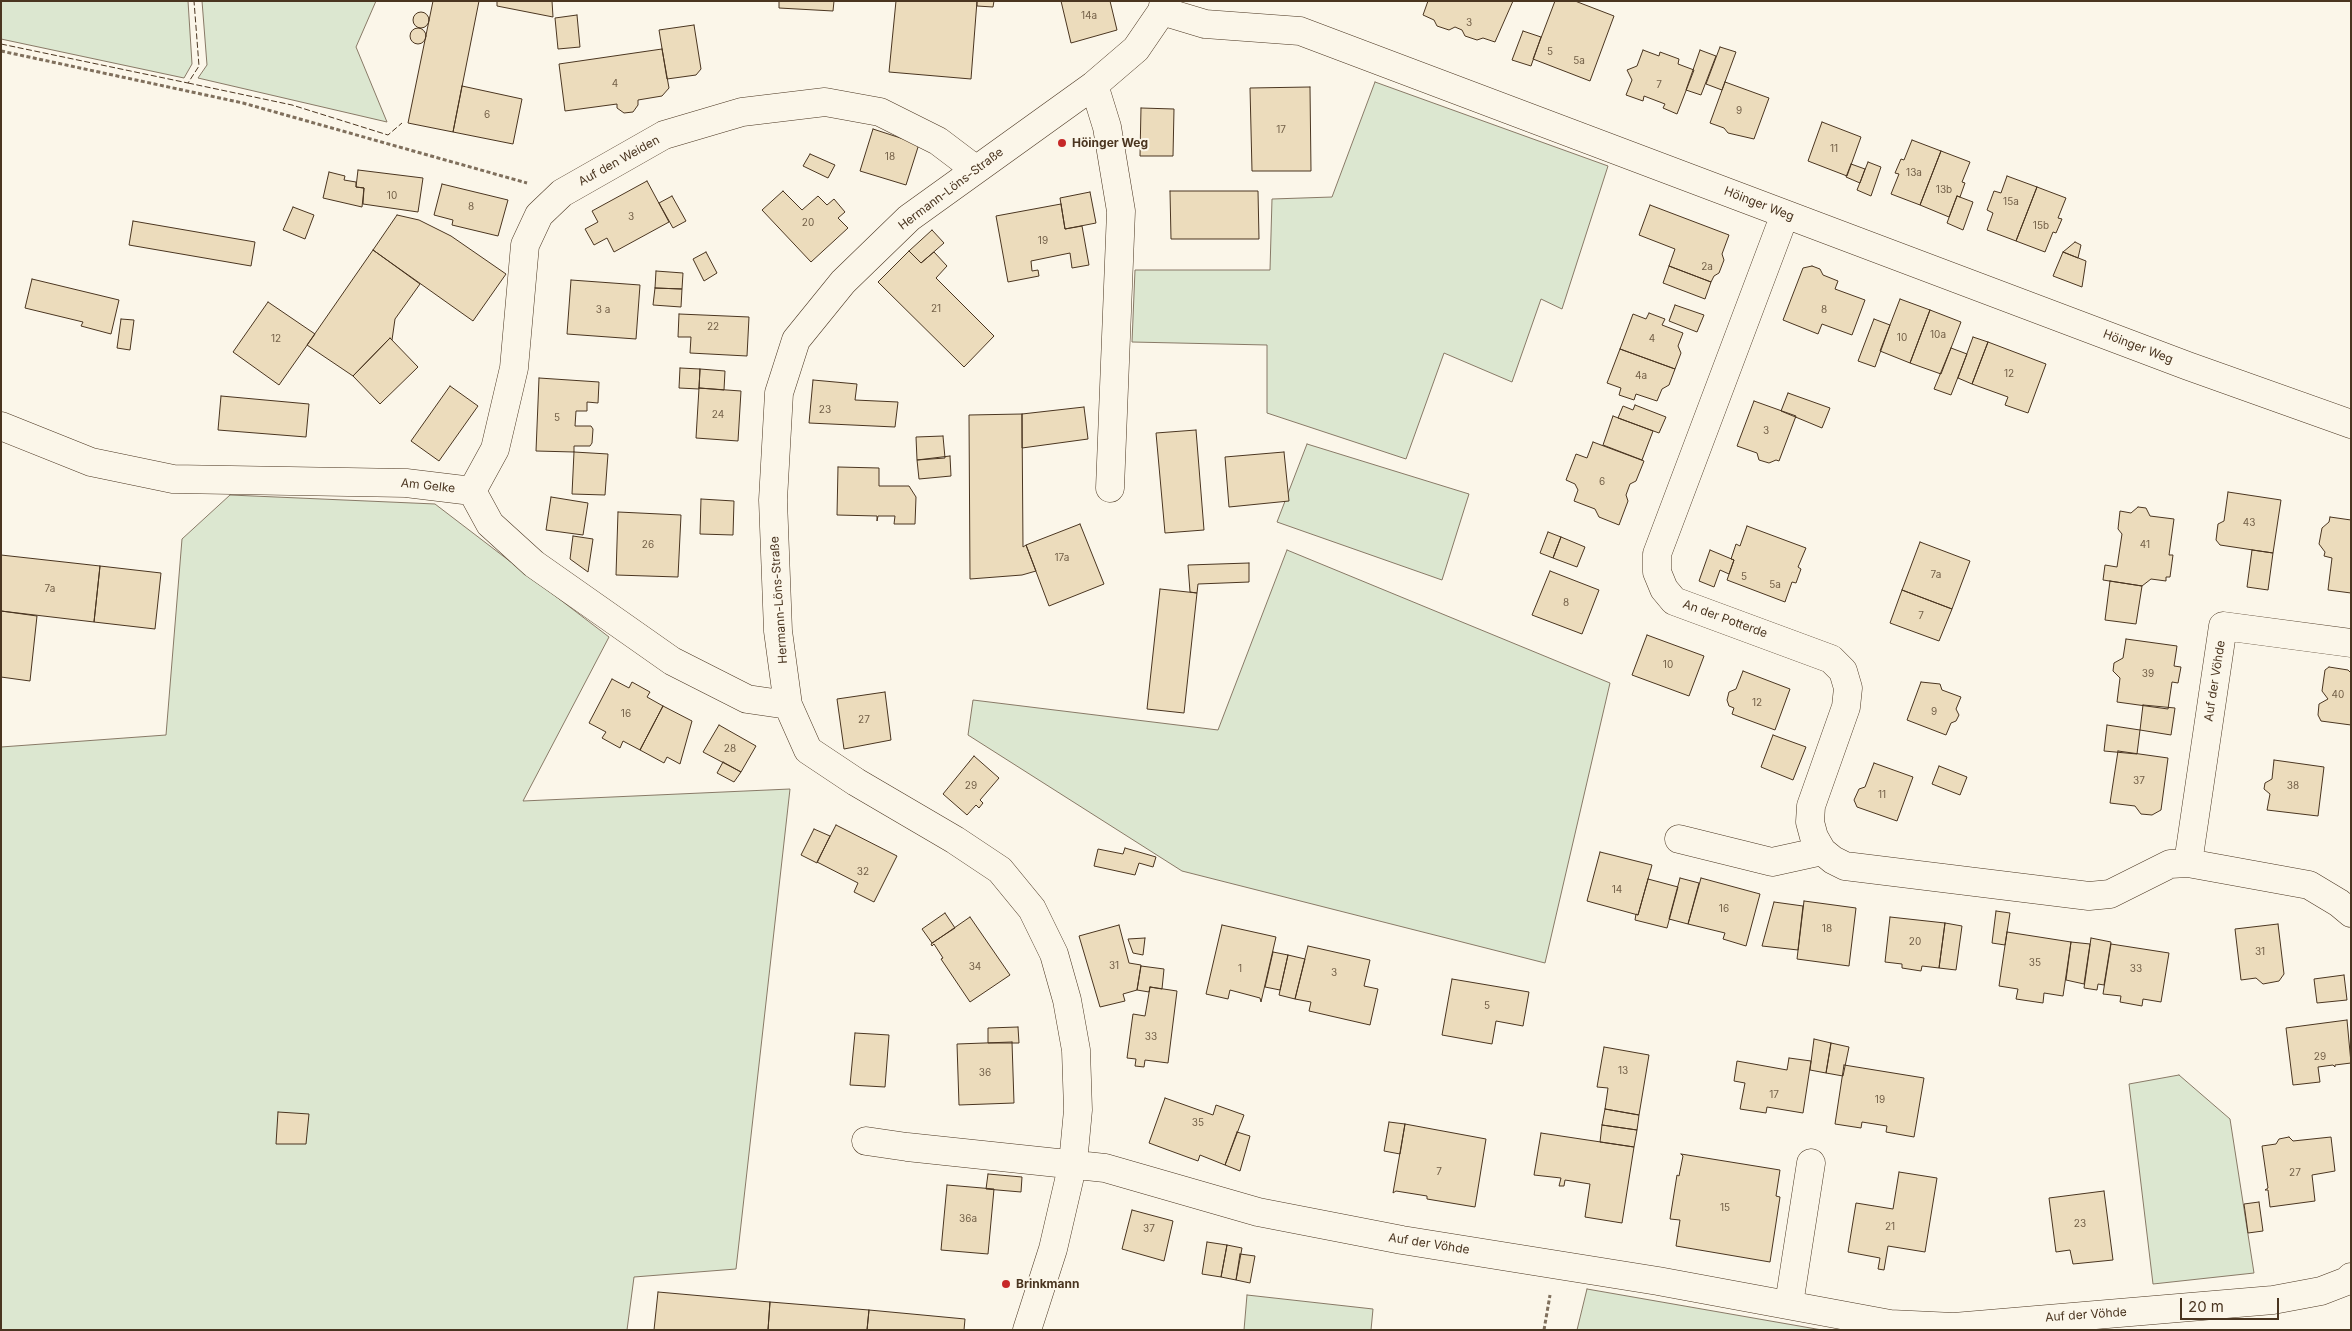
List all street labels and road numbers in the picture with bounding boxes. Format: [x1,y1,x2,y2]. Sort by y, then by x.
street label: Auf den Weiden [576,133,662,189]
street label: Hermann-Löns-Straße [896,145,1006,233]
street label: Höinger Weg [1722,184,1796,224]
street label: Höinger Weg [2101,327,2175,367]
street label: Am Gelke [400,476,456,496]
street label: Hermann-Löns-Straße [767,536,791,664]
street label: An der Potterde [1681,597,1769,641]
street label: Auf der Vöhde [2201,640,2229,722]
street label: Auf der Vöhde [1388,1230,1470,1258]
street label: Auf der Vöhde [2045,1305,2127,1325]

